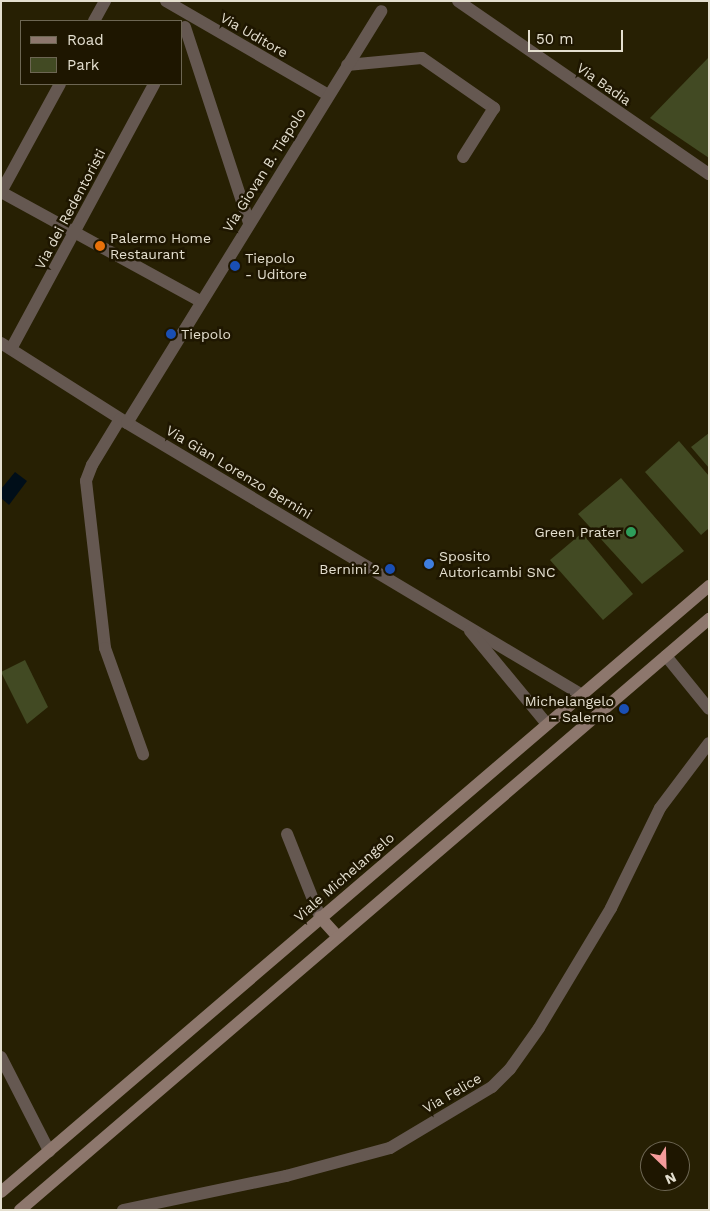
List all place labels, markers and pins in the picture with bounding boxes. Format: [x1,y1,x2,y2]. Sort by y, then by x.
place label: Palermo Home Restaurant [110,230,211,262]
marker: Palermo Home Restaurant [94,240,106,252]
place label: Tiepolo - Uditore [245,250,307,282]
marker: Tiepolo - Uditore [229,260,241,272]
place label: Tiepolo [181,326,231,342]
marker: Tiepolo [165,328,177,340]
place label: Green Prater [534,524,621,540]
marker: Green Prater [625,526,637,538]
place label: Sposito Autoricambi SNC [439,548,556,580]
marker: Sposito Autoricambi SNC [423,558,435,570]
place label: Bernini 2 [319,561,380,577]
marker: Bernini 2 [384,563,396,575]
place label: Michelangelo - Salerno [525,693,614,726]
marker: Michelangelo - Salerno [618,703,630,715]

